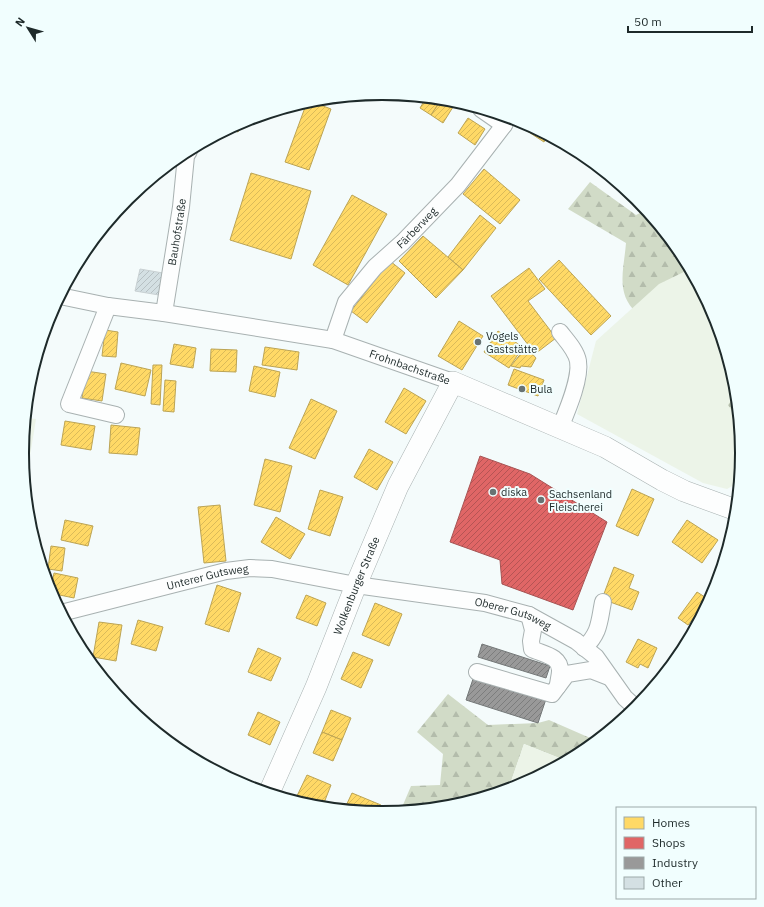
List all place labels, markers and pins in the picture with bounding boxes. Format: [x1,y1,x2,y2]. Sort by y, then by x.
place label: Vogels Gaststätte [486,329,537,356]
marker: Vogels Gaststätte [473,337,483,347]
place label: Bula [530,382,552,396]
marker: Bula [517,384,527,394]
place label: diska [501,485,527,499]
marker: diska [488,487,498,497]
place label: Sachsenland Fleischerei [549,487,612,514]
marker: Sachsenland Fleischerei [536,495,546,505]

